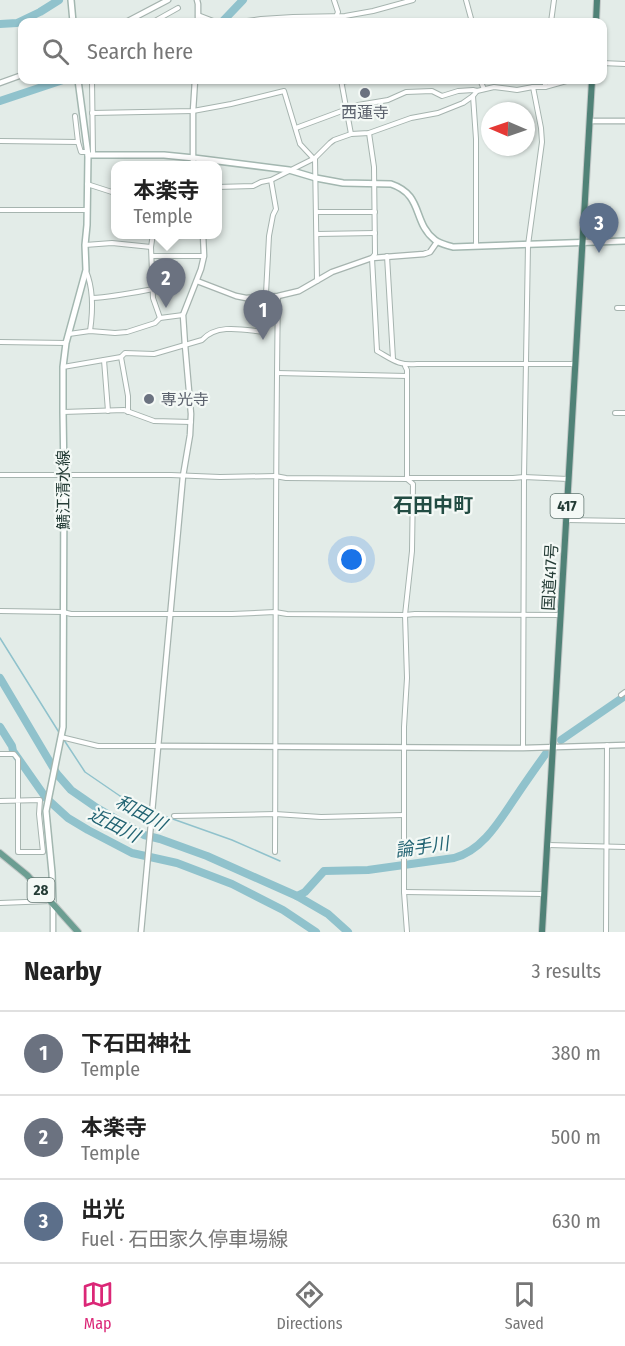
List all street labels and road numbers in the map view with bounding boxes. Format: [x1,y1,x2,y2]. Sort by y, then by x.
street label: 鯖江清水線 [54,450,73,530]
road number: 417 [550,494,584,518]
street label: 国道417号 [539,543,561,611]
road number: 28 [28,878,54,902]

